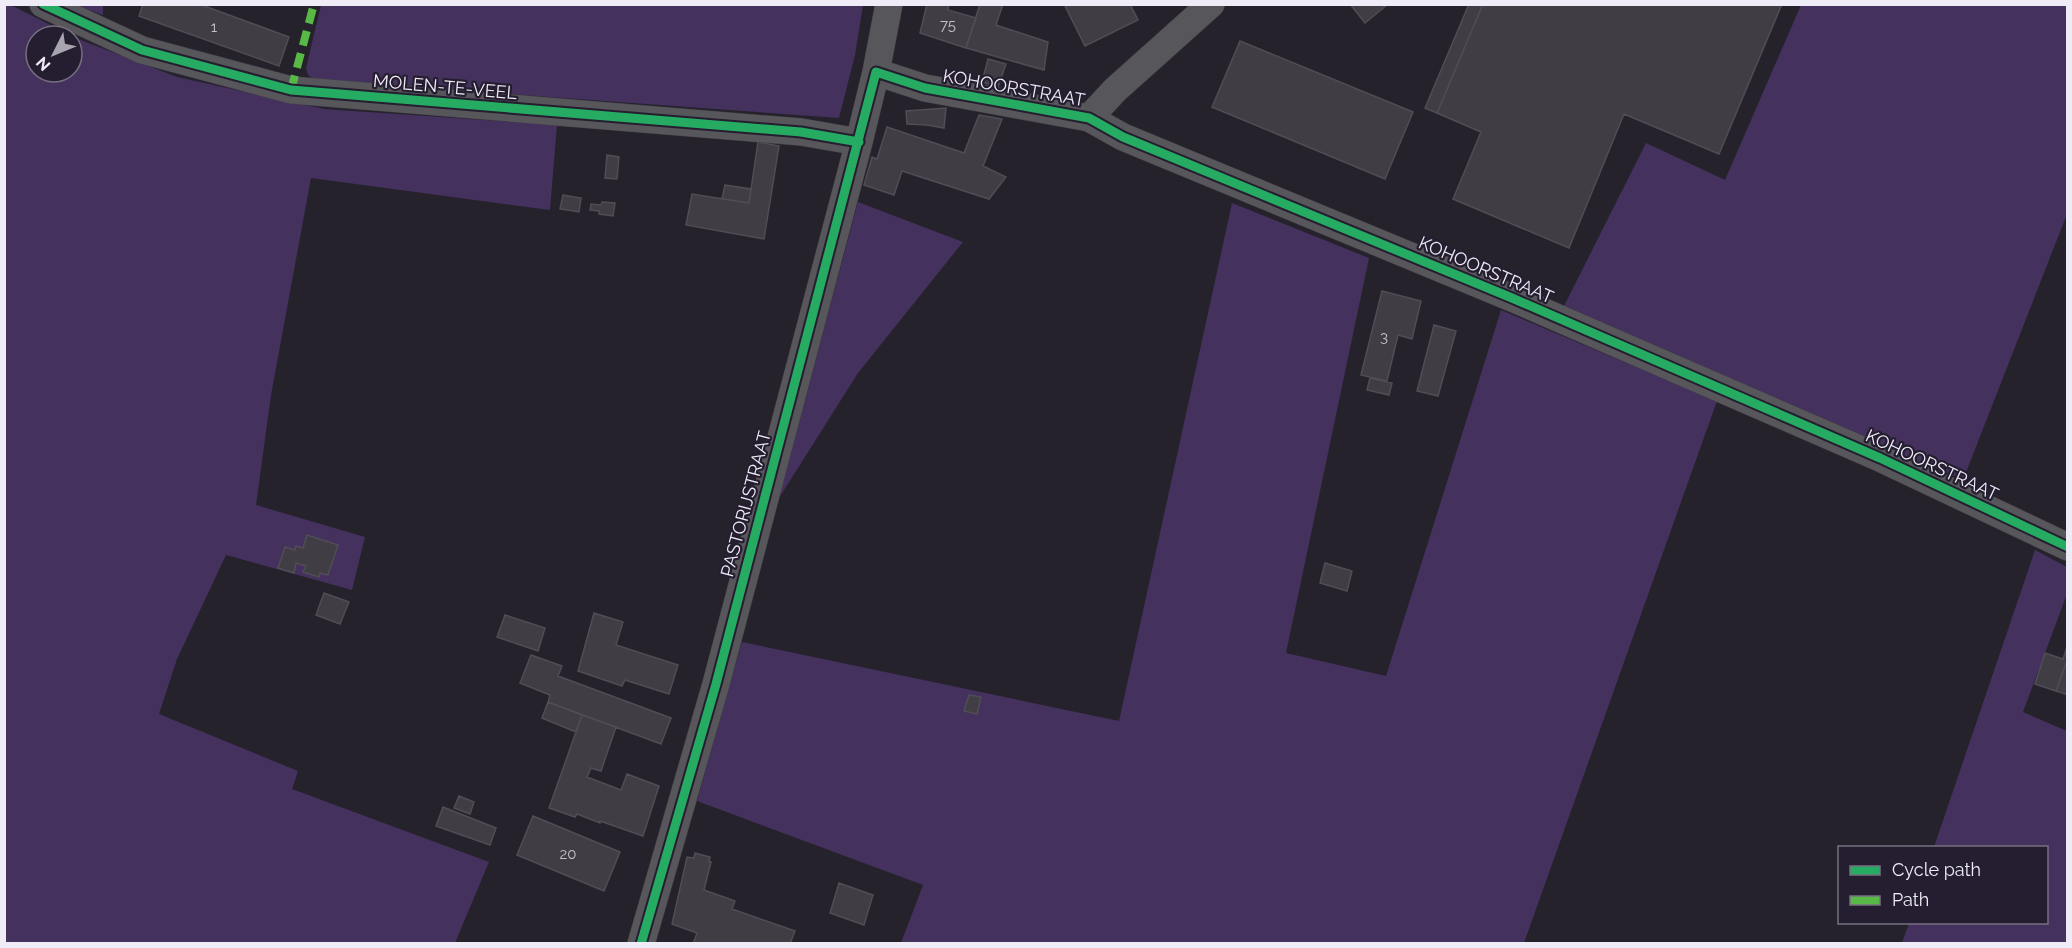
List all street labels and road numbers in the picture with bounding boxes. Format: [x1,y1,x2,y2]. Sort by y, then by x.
street label: KOHOORSTRAAT [941,65,1087,110]
street label: MOLEN-TE-VEEL [372,70,518,103]
street label: KOHOORSTRAAT [1416,232,1557,307]
street label: KOHOORSTRAAT [1862,425,2002,505]
street label: PASTORIJSTRAAT [716,429,775,579]

